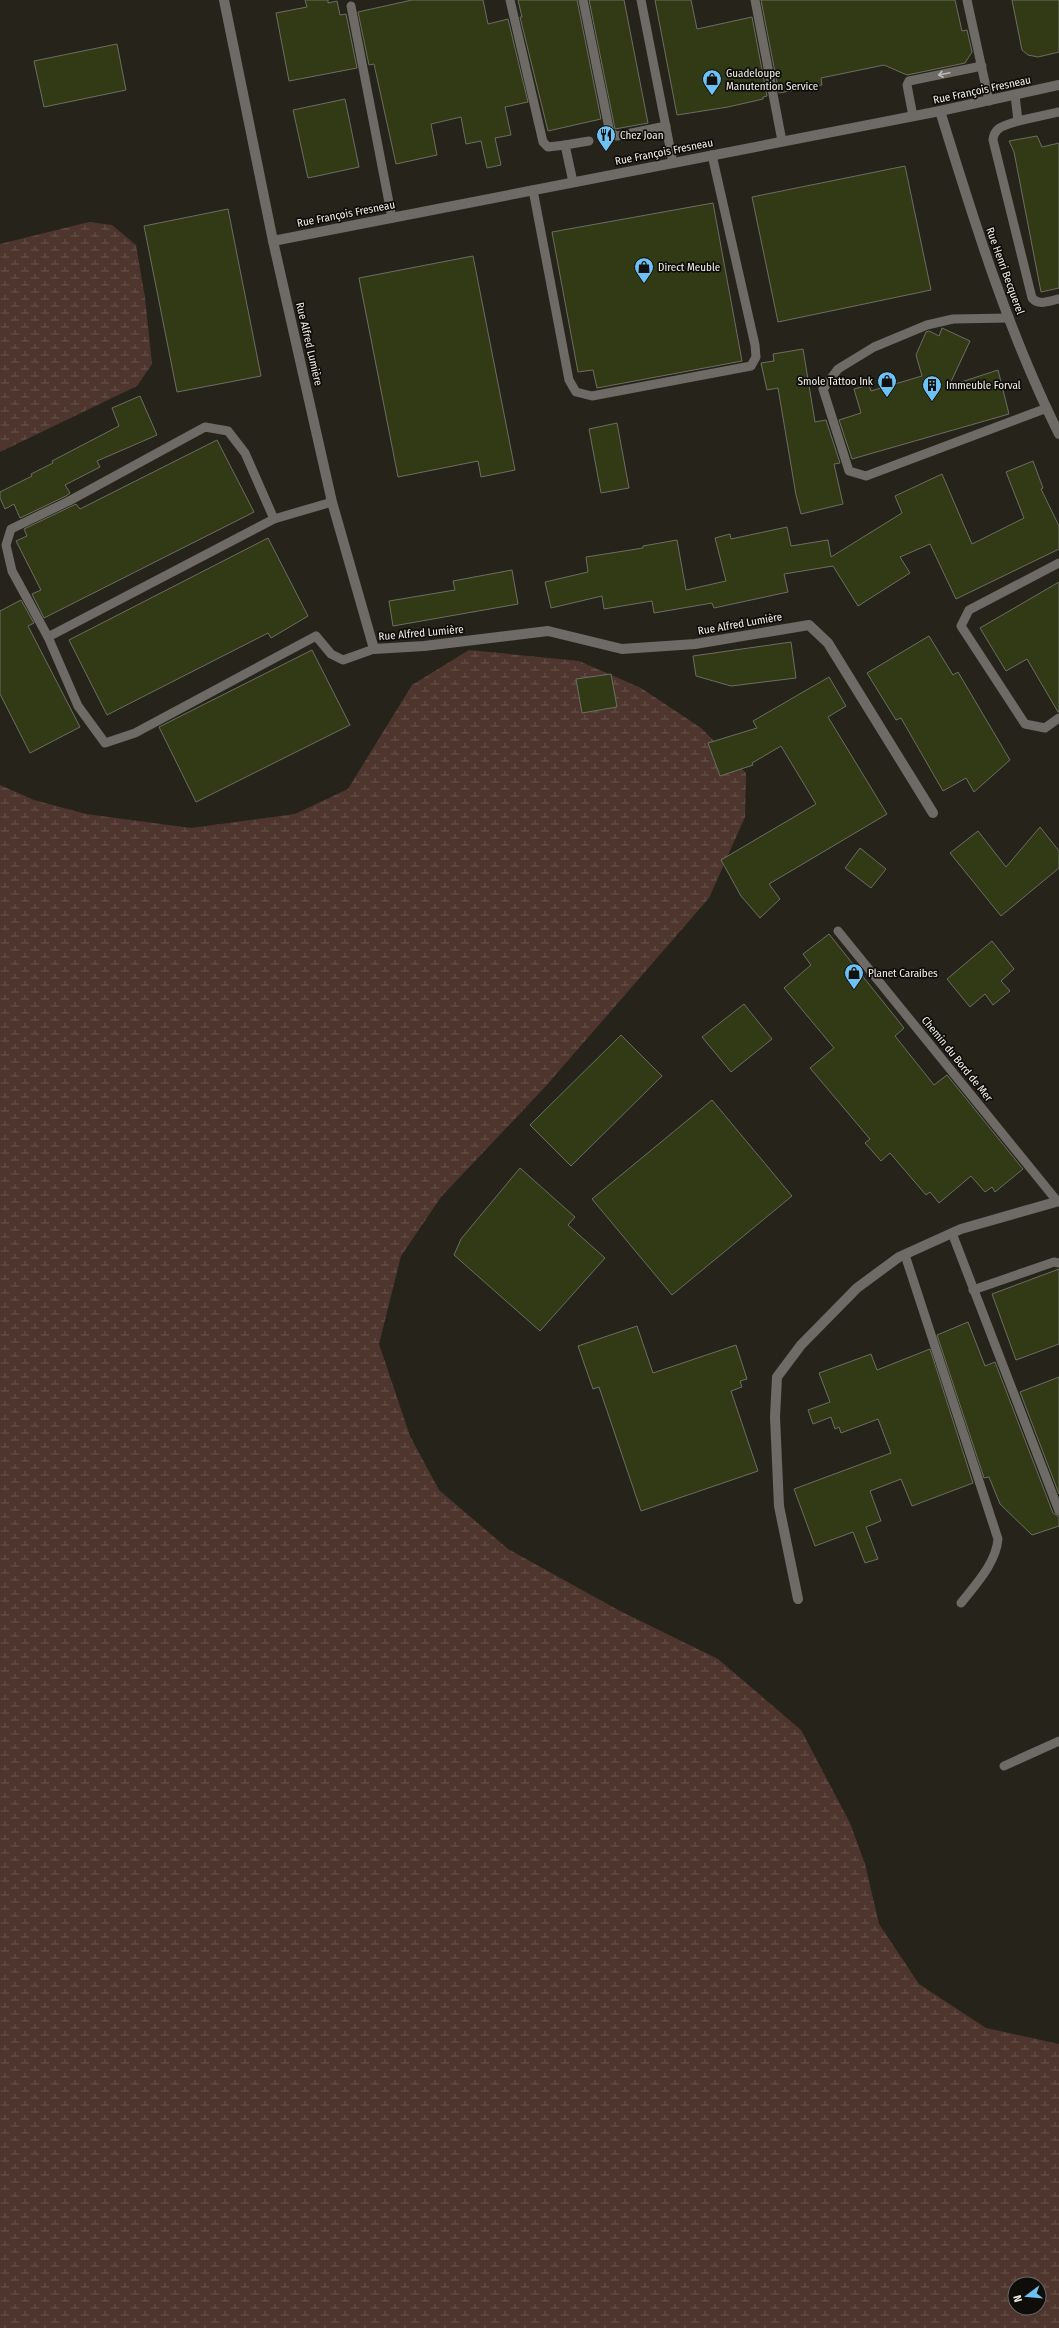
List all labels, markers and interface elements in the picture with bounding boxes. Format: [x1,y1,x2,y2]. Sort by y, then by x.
place label: Guadeloupe Manutention Service [726,67,818,93]
shop icon: Guadeloupe Manutention Service [701,68,723,96]
one-way arrow [937,70,950,78]
street label: Rue François Fresneau [932,73,1032,107]
restaurant icon: Chez Joan [595,124,617,152]
place label: Chez Joan [620,129,663,142]
street label: Rue François Fresneau [614,136,714,168]
street label: Rue François Fresneau [296,198,396,230]
street label: Rue Henri Becquerel [983,226,1027,316]
shop icon: Direct Meuble [633,256,655,284]
place label: Direct Meuble [658,261,720,274]
street label: Rue Alfred Lumière [293,301,325,387]
shop icon: Smole Tattoo Ink [876,370,898,398]
building icon: Immeuble Forval [921,374,943,402]
place label: Smole Tattoo Ink [798,375,874,388]
place label: Immeuble Forval [946,379,1021,392]
street label: Rue Alfred Lumière [697,610,783,638]
street label: Rue Alfred Lumière [378,623,464,643]
shop icon: Planet Caraibes [843,962,865,990]
place label: Planet Caraibes [868,967,938,980]
street label: Chemin du Bord de Mer [919,1014,995,1104]
north arrow [1007,2276,1047,2316]
text: N [1011,2294,1025,2304]

